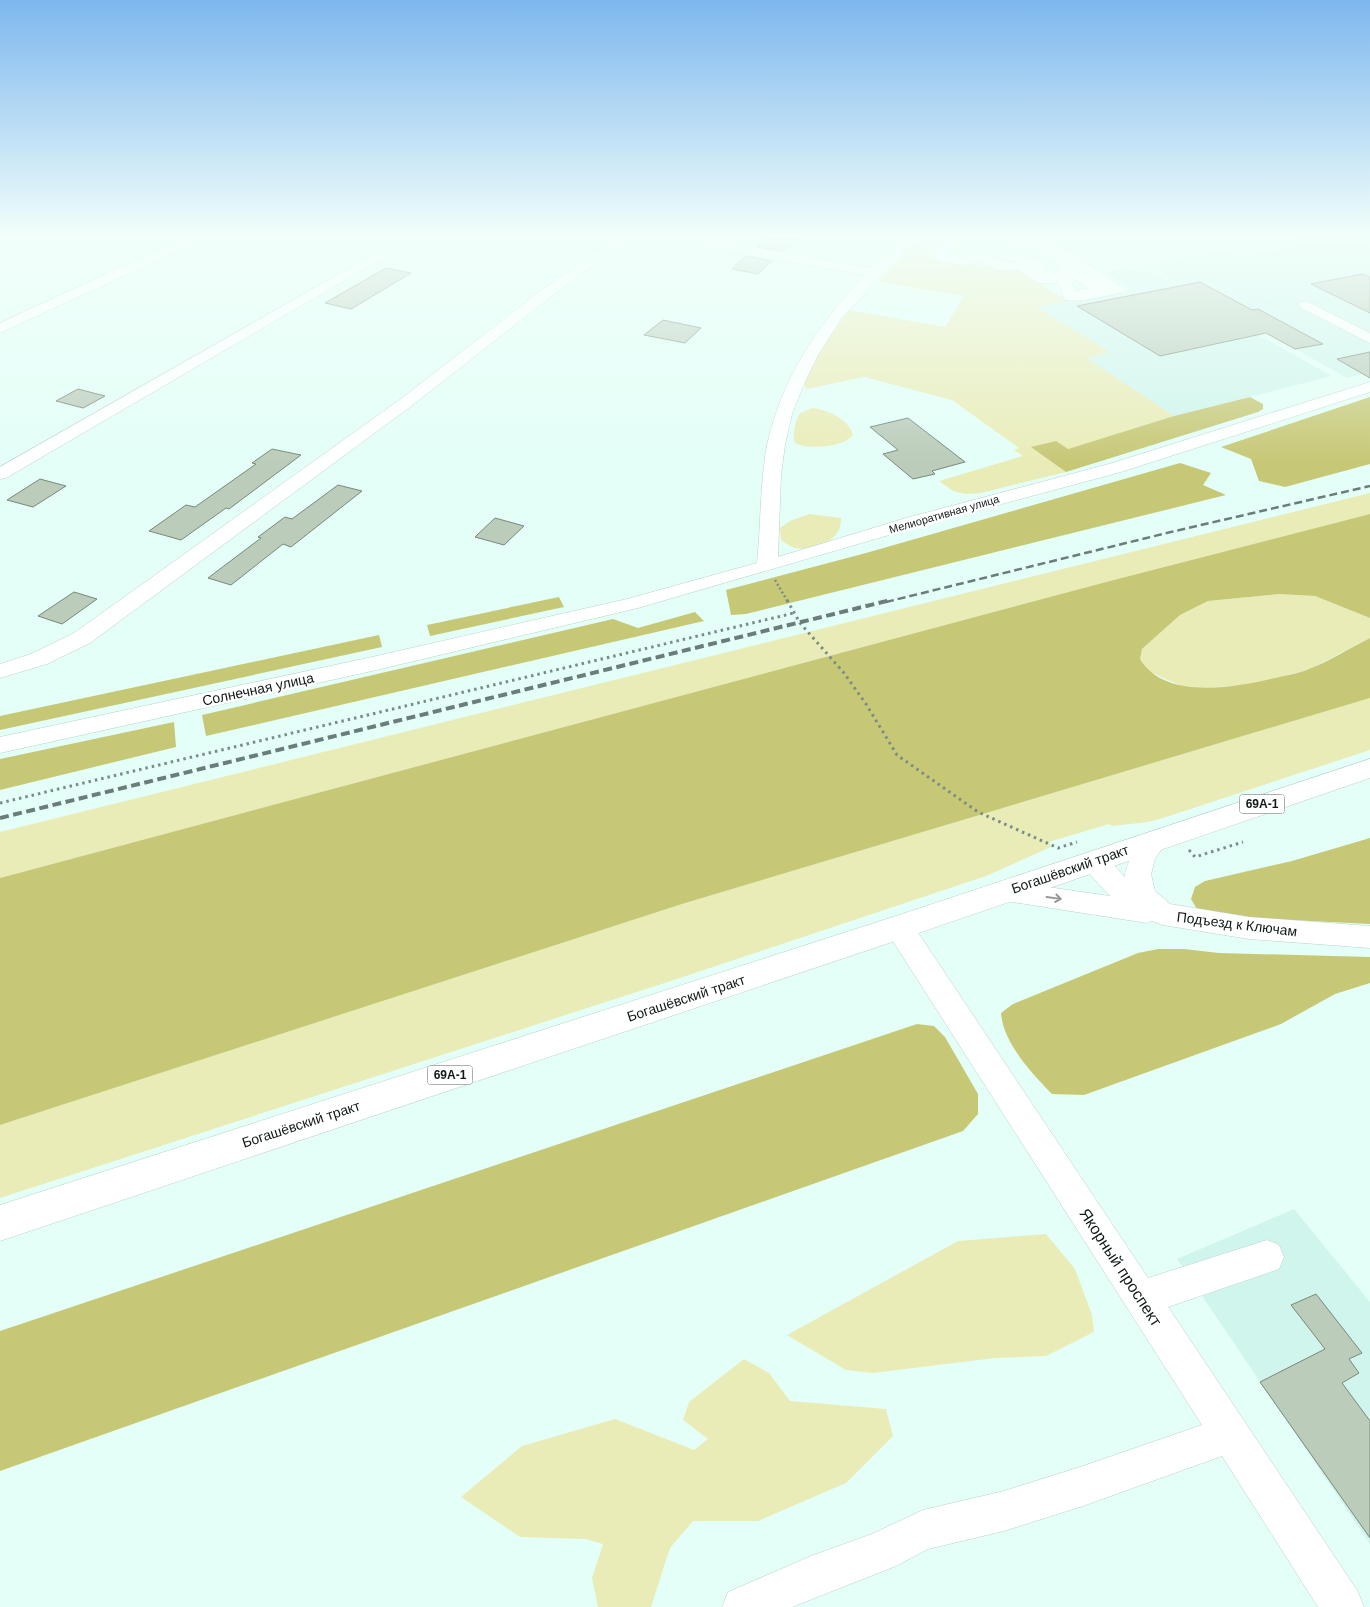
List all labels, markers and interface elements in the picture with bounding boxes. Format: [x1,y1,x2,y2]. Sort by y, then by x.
street label: Мелиоративная улица [887,492,1001,536]
street label: Солнечная улица [201,669,315,709]
road number: 69А-1 [1240,794,1284,814]
street label: Богашёвский тракт [1009,841,1131,897]
one-way arrow [1046,893,1062,903]
street label: Подъезд к Ключам [1176,909,1298,939]
street label: Богашёвский тракт [625,971,748,1025]
road number: 69А-1 [428,1066,472,1084]
street label: Богашёвский тракт [240,1097,363,1151]
street label: Якорный проспект [1076,1205,1165,1330]

